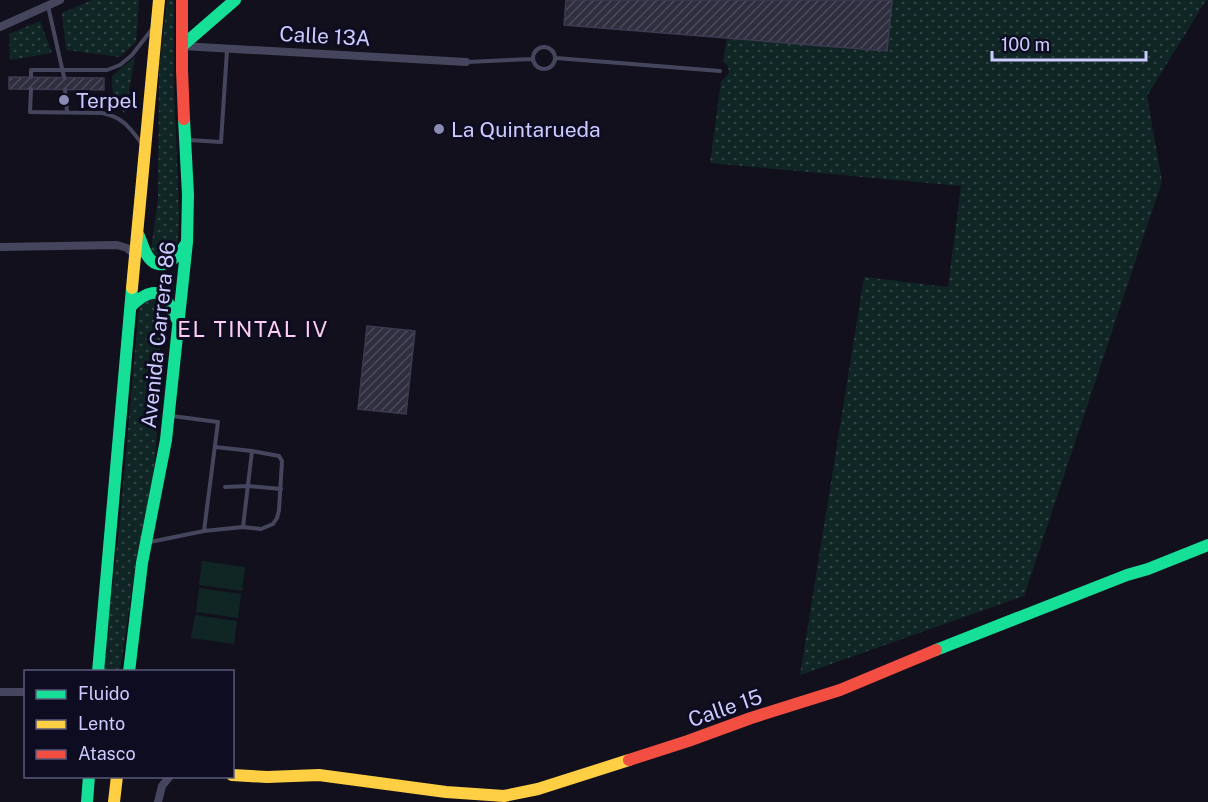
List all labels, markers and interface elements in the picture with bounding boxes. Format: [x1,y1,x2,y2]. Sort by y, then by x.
street label: Calle 13A [279,21,371,51]
scale bar [992,24,1146,62]
text: 100 m [1001,34,1050,55]
place label: Terpel [76,88,138,113]
marker: Terpel [57,93,71,107]
place label: La Quintarueda [451,117,601,142]
marker: La Quintarueda [432,122,446,136]
street label: Avenida Carrera 86 [136,240,180,430]
district label: EL TINTAL IV [177,316,329,342]
legend [24,670,234,778]
text: Fluido [78,683,130,704]
street label: Calle 15 [685,684,765,732]
text: Lento [78,713,125,734]
text: Atasco [78,743,136,764]

